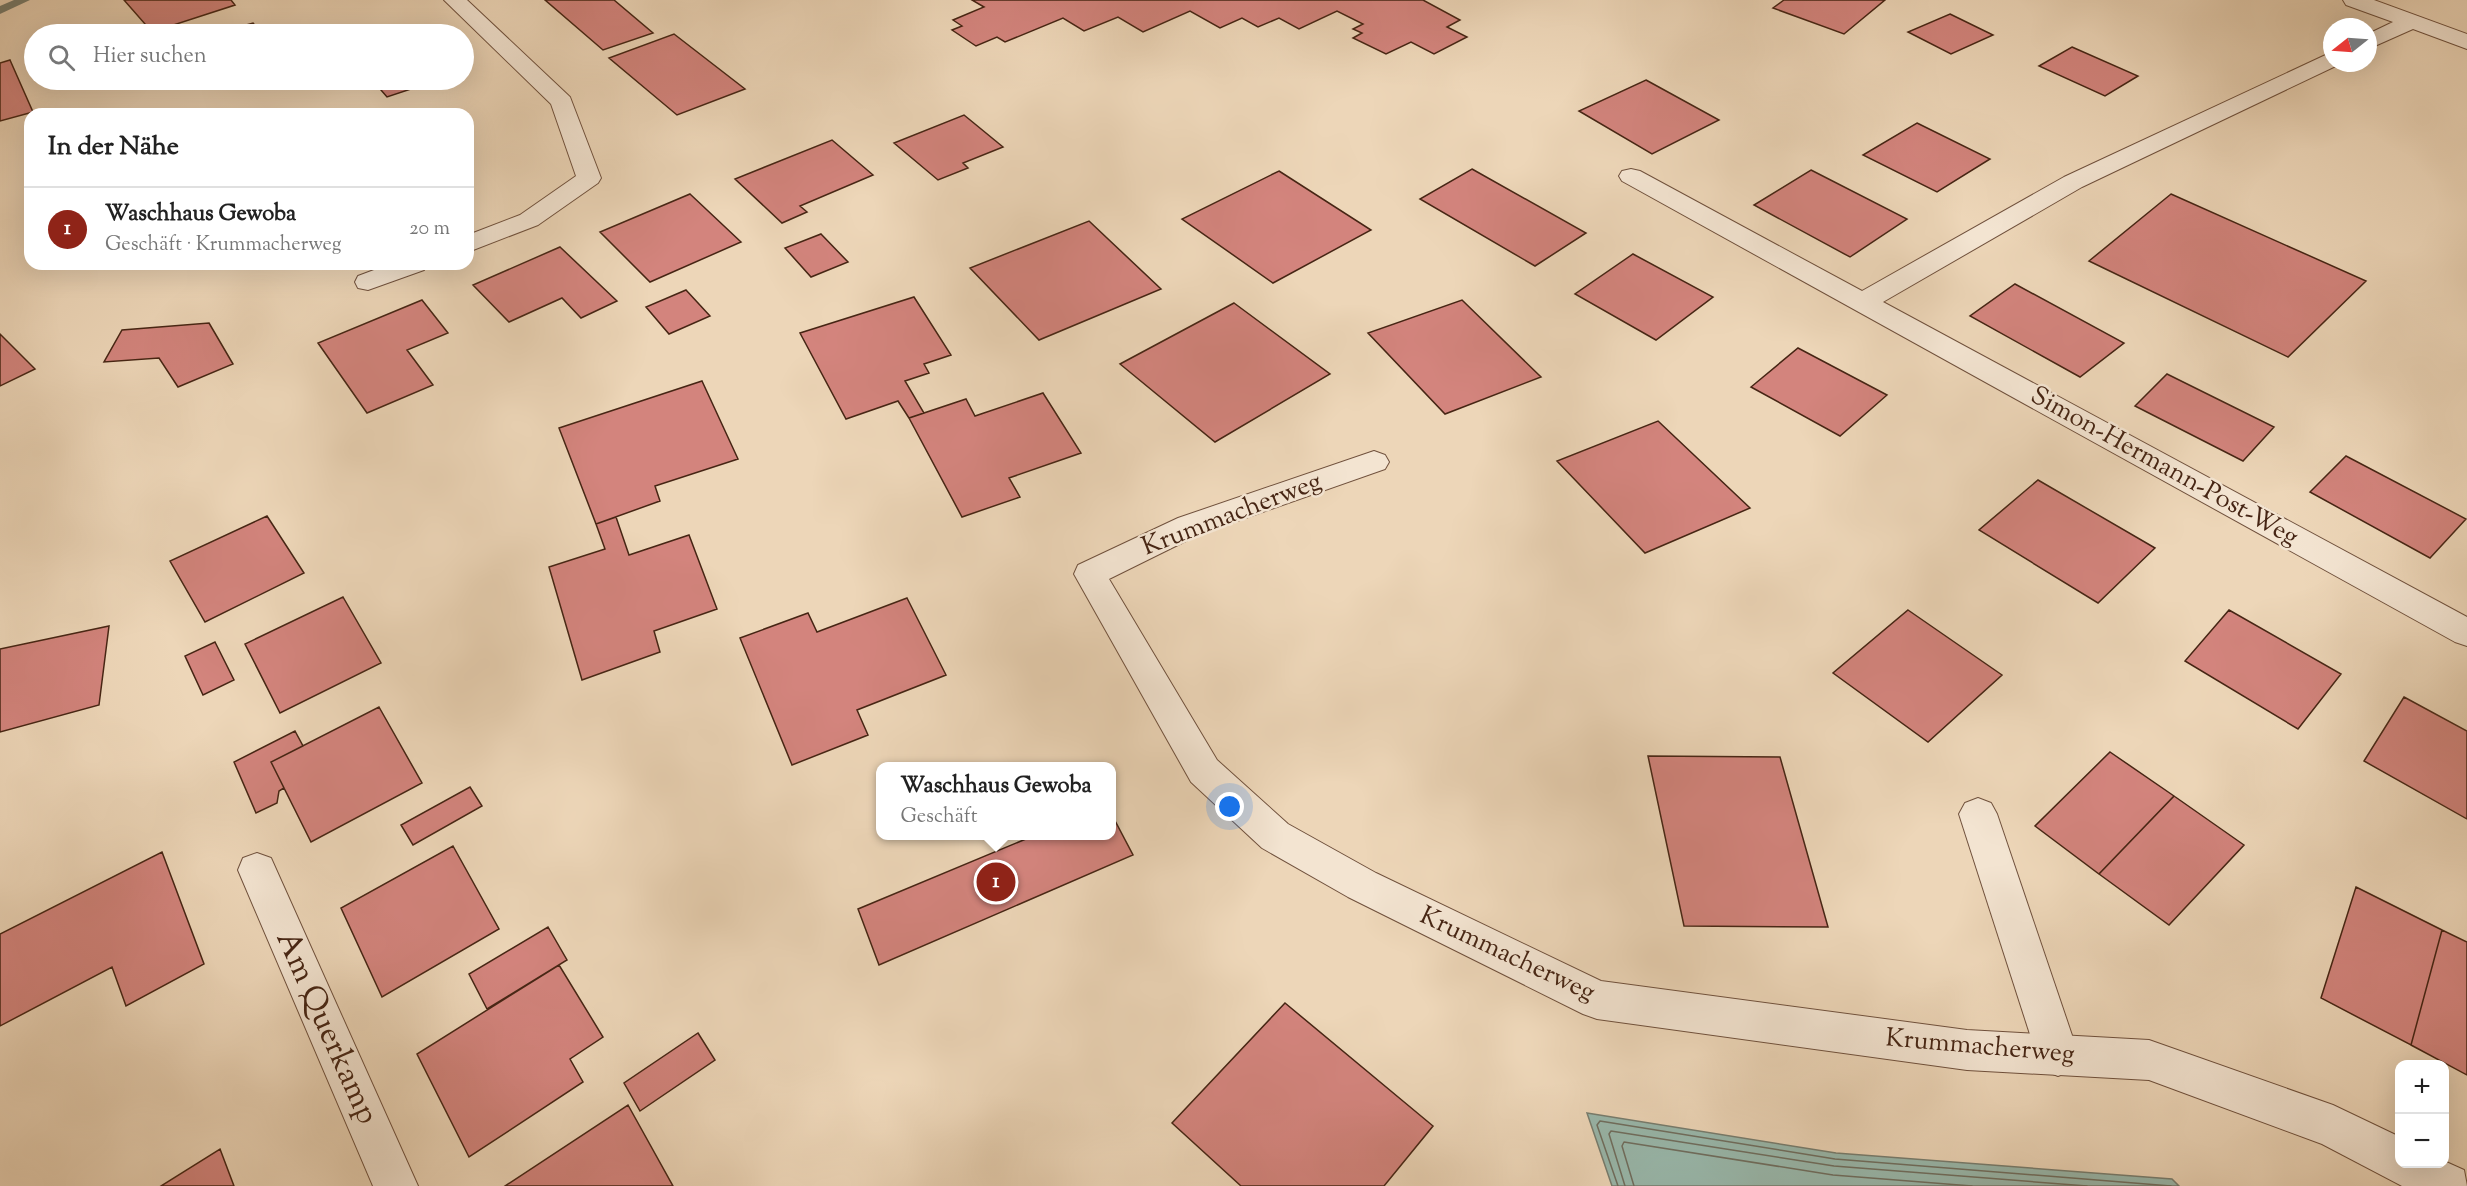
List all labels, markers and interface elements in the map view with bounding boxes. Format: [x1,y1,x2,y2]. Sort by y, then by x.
north arrow [2323,18,2377,72]
search box [24,24,474,90]
icon: search [45,41,78,74]
text: Hier suchen [93,41,207,73]
text: In der Nähe [48,129,179,166]
text: Waschhaus Gewoba [105,199,296,231]
text: 1 [64,215,71,244]
text: 20 m [409,215,450,244]
text: Geschäft · Krummacherweg [105,231,342,260]
street label: Simon-Hermann-Post-Weg [2023,378,2305,556]
street label: Krummacherweg [1137,464,1327,566]
popup [876,762,1116,840]
text: Waschhaus Gewoba [900,771,1092,803]
your location [1215,792,1244,821]
text: Geschäft [900,803,978,832]
pin: 1 [976,860,1016,904]
street label: Krummacherweg [1413,898,1601,1012]
street label: Am Querkamp [263,924,389,1132]
street label: Krummacherweg [1884,1020,2076,1074]
map controls [2395,1060,2449,1168]
button: + [2395,1060,2449,1114]
button: − [2395,1114,2449,1168]

